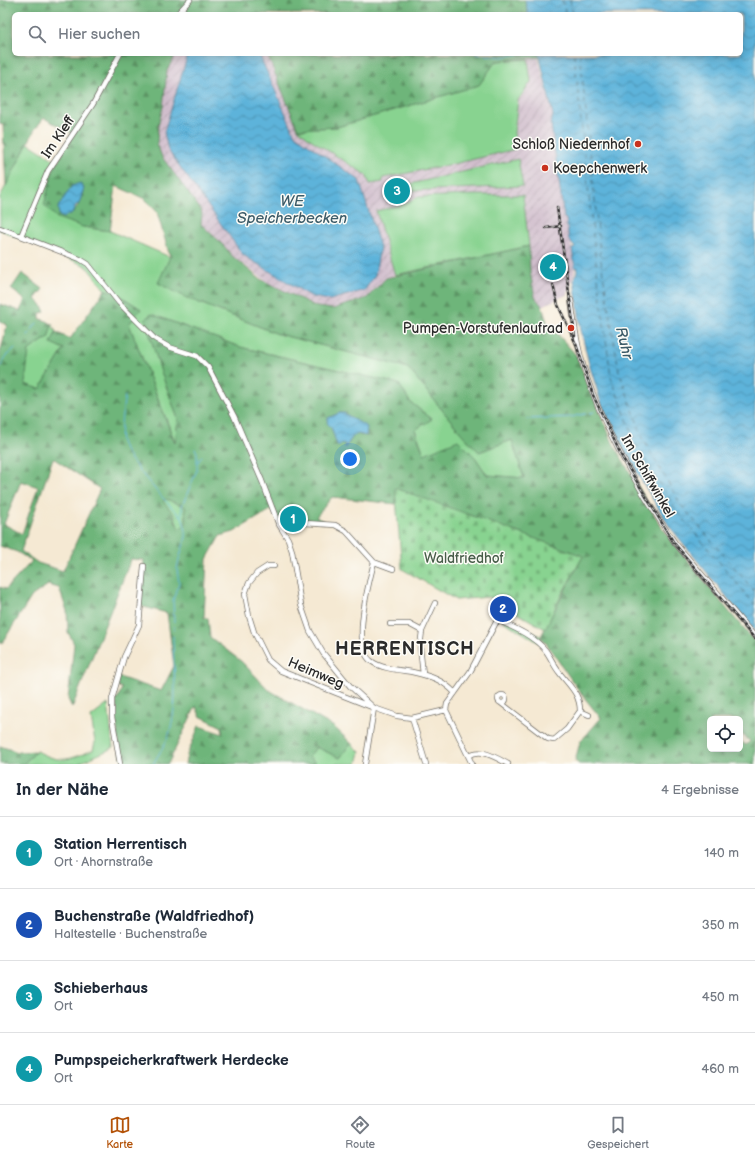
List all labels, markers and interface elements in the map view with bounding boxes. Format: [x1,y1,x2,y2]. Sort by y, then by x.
search box [12,12,743,56]
icon: search [26,23,48,45]
text: Hier suchen [58,25,140,44]
street label: Im Kleff [38,112,79,162]
place label: Schloß Niedernhof [512,136,631,153]
marker: Schloß Niedernhof [633,139,643,149]
place label: Koepchenwerk [553,160,647,177]
marker: Koepchenwerk [540,163,550,173]
pin: 3 [384,176,410,206]
water label: WE Speicherbecken [237,192,347,228]
pin: 4 [540,252,566,282]
place label: Pumpen-Vorstufenlaufrad [403,320,563,337]
marker: Pumpen-Vorstufenlaufrad [566,323,576,333]
water label: Ruhr [611,325,638,363]
street label: Im Schiffwinkel [617,432,679,520]
your location [340,449,360,469]
pin: 1 [280,504,306,534]
park label: Waldfriedhof [424,550,505,567]
pin: 2 [490,594,516,624]
district label: HERRENTISCH [335,639,475,660]
street label: Heimweg [286,654,346,692]
map controls [707,716,743,752]
button: locate [707,716,743,752]
text: In der Nähe [16,780,109,800]
text: 4 Ergebnisse [661,782,739,798]
text: Station Herrentisch [54,835,187,854]
text: 1 [26,845,32,861]
text: 140 m [704,845,739,861]
text: Ort · Ahornstraße [54,854,153,870]
text: Buchenstraße (Waldfriedhof) [54,907,254,926]
text: 2 [25,917,33,933]
text: 350 m [702,917,739,933]
text: Haltestelle · Buchenstraße [54,926,207,942]
text: Schieberhaus [54,979,148,998]
text: 3 [25,989,33,1005]
text: 450 m [702,989,739,1005]
text: Ort [54,998,73,1014]
text: Pumpspeicherkraftwerk Herdecke [54,1051,289,1070]
text: 4 [25,1061,33,1077]
text: 460 m [701,1061,739,1077]
text: Ort [54,1070,73,1086]
tab: Karte [106,1114,133,1151]
tab: Route [345,1114,375,1151]
tab: Gespeichert [587,1114,649,1151]

